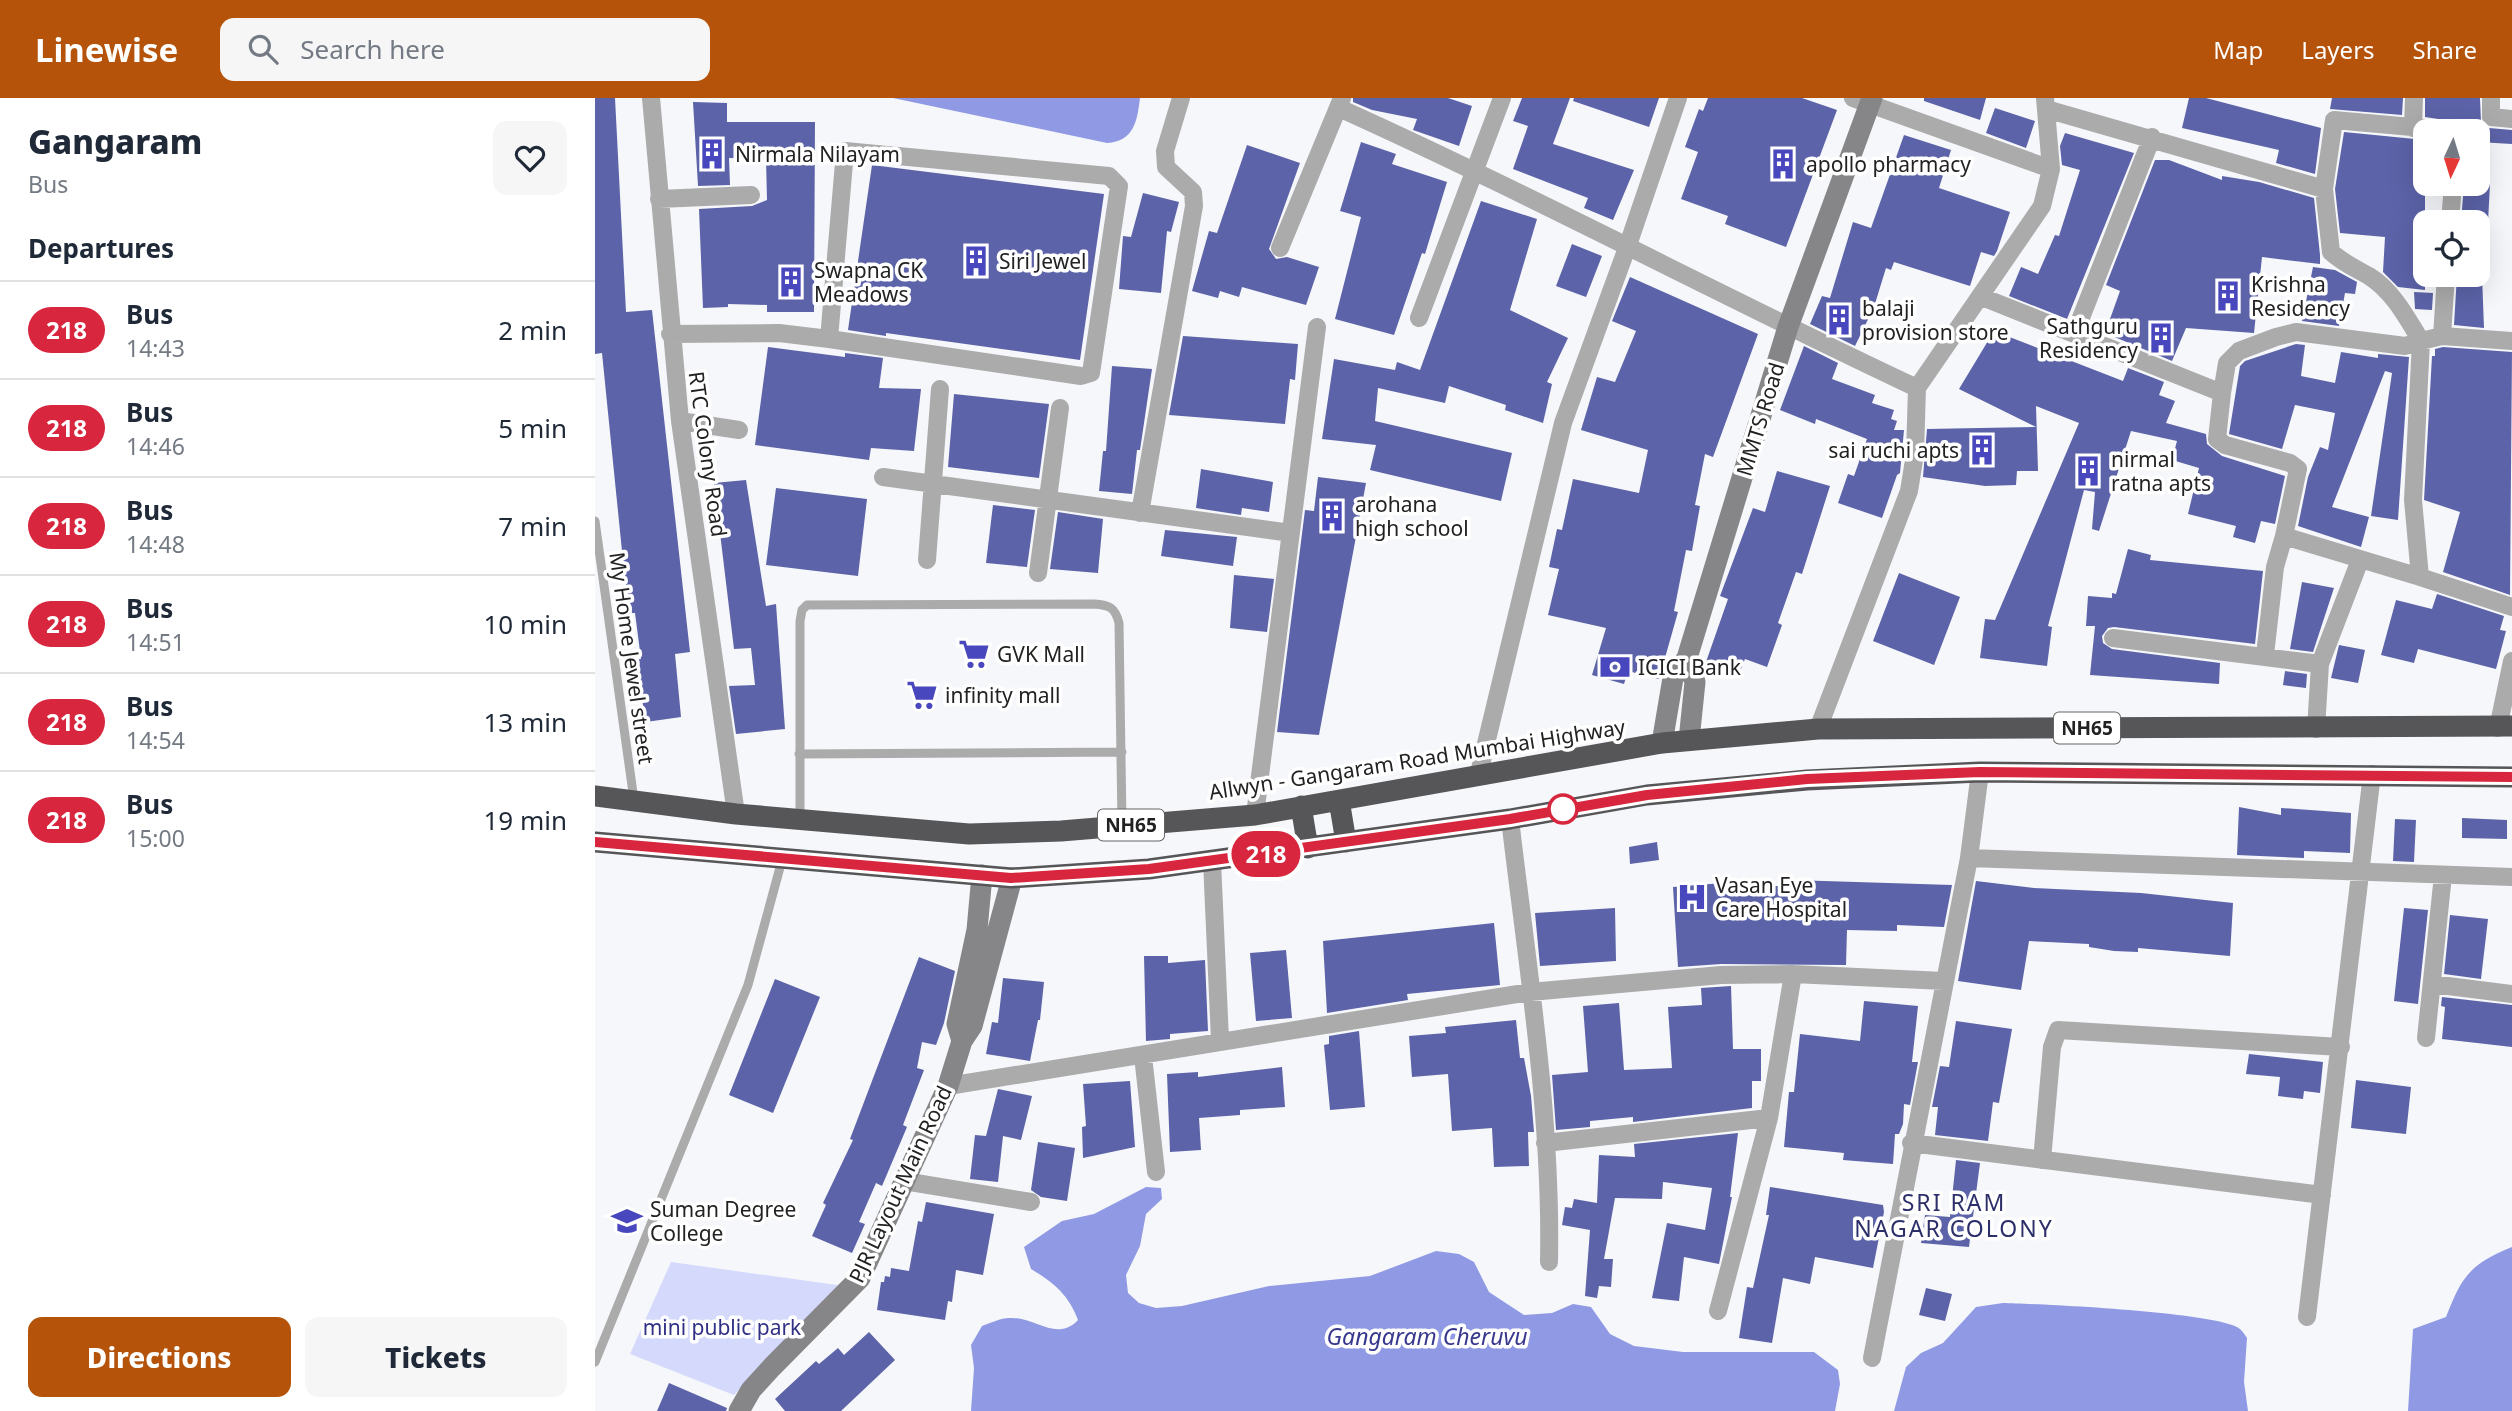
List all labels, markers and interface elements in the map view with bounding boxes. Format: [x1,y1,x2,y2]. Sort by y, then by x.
search box [220,18,710,81]
text: Linewise [35,27,178,72]
icon: search [244,30,282,68]
text: Search here [300,31,445,67]
text: Map [2213,33,2263,66]
text: Layers [2301,33,2375,66]
text: Share [2413,33,2477,66]
text: Gangaram [28,119,202,164]
north arrow [2413,119,2490,196]
map controls [2413,119,2490,287]
button: heart [493,121,567,195]
building icon: Nirmala Nilayam [695,137,729,171]
place label: Nirmala Nilayam [735,140,900,168]
building icon: apollo pharmacy [1766,147,1800,181]
place label: apollo pharmacy [1806,150,1971,178]
text: Bus [28,168,68,200]
button: locate [2413,210,2490,287]
text: Departures [28,230,174,266]
building icon: Siri Jewel [959,244,993,278]
place label: Siri Jewel [999,247,1086,275]
place label: Swapna CK Meadows [814,256,923,308]
building icon: Swapna CK Meadows [774,265,808,299]
place label: Krishna Residency [2251,270,2350,322]
building icon: Krishna Residency [2211,279,2245,313]
place label: balaji provision store [1862,294,2009,346]
text: Bus [126,296,173,332]
building icon: balaji provision store [1822,303,1856,337]
text: 2 min [498,312,567,348]
place label: Sathguru Residency [2039,312,2138,364]
text: 218 [46,313,87,346]
building icon: Sathguru Residency [2144,321,2178,355]
text: 14:43 [126,332,185,364]
street label: MMTS Road [1729,359,1791,479]
street label: RTC Colony Road [683,369,733,539]
text: Bus [126,394,173,430]
text: 5 min [498,410,567,446]
text: 218 [46,411,87,444]
text: 14:46 [126,430,185,462]
building icon: sai ruchi apts [1965,433,1999,467]
place label: sai ruchi apts [1828,436,1959,464]
place label: nirmal ratna apts [2111,445,2211,497]
building icon: nirmal ratna apts [2071,454,2105,488]
place label: arohana high school [1355,490,1469,542]
text: Bus [126,492,173,528]
building icon: arohana high school [1315,499,1349,533]
text: 7 min [498,508,567,544]
text: 218 [46,509,87,542]
text: 14:48 [126,528,185,560]
street label: My Home Jewel street [603,550,661,766]
text: Bus [126,590,173,626]
text: 10 min [483,606,567,642]
text: 218 [46,607,87,640]
text: 14:51 [126,626,185,658]
supermarket icon: GVK Mall [957,637,991,671]
place label: GVK Mall [997,640,1085,668]
bank icon: ICICI Bank [1598,650,1632,684]
place label: ICICI Bank [1638,653,1742,681]
supermarket icon: infinity mall [905,678,939,712]
place label: infinity mall [945,681,1060,709]
text: Bus [126,688,173,724]
text: 13 min [483,704,567,740]
text: 218 [46,705,87,738]
street label: Allwyn - Gangaram Road Mumbai Highway [1207,712,1627,806]
road number: NH65 [2054,712,2120,744]
text: 14:54 [126,724,185,756]
text: Bus [126,786,173,822]
unlabelled marker [1548,794,1578,824]
text: 19 min [483,802,567,838]
text: 218 [46,803,87,836]
road number: NH65 [1098,810,1164,840]
text: 15:00 [126,822,185,854]
line badge: 218 [1226,831,1306,877]
text: 218 [1245,837,1287,870]
place label: Vasan Eye Care Hospital [1715,871,1847,923]
hospital icon: Vasan Eye Care Hospital [1675,880,1709,914]
street label: PJR Layout Main Road [842,1081,958,1287]
district label: SRI RAM NAGAR COLONY [1854,1186,2054,1244]
place label: Suman Degree College [650,1195,796,1247]
school or university icon: Suman Degree College [610,1204,644,1238]
park label: mini public park [643,1313,802,1341]
button: Directions [28,1317,291,1397]
button: Tickets [305,1317,567,1397]
water label: Gangaram Cheruvu [1326,1320,1528,1352]

